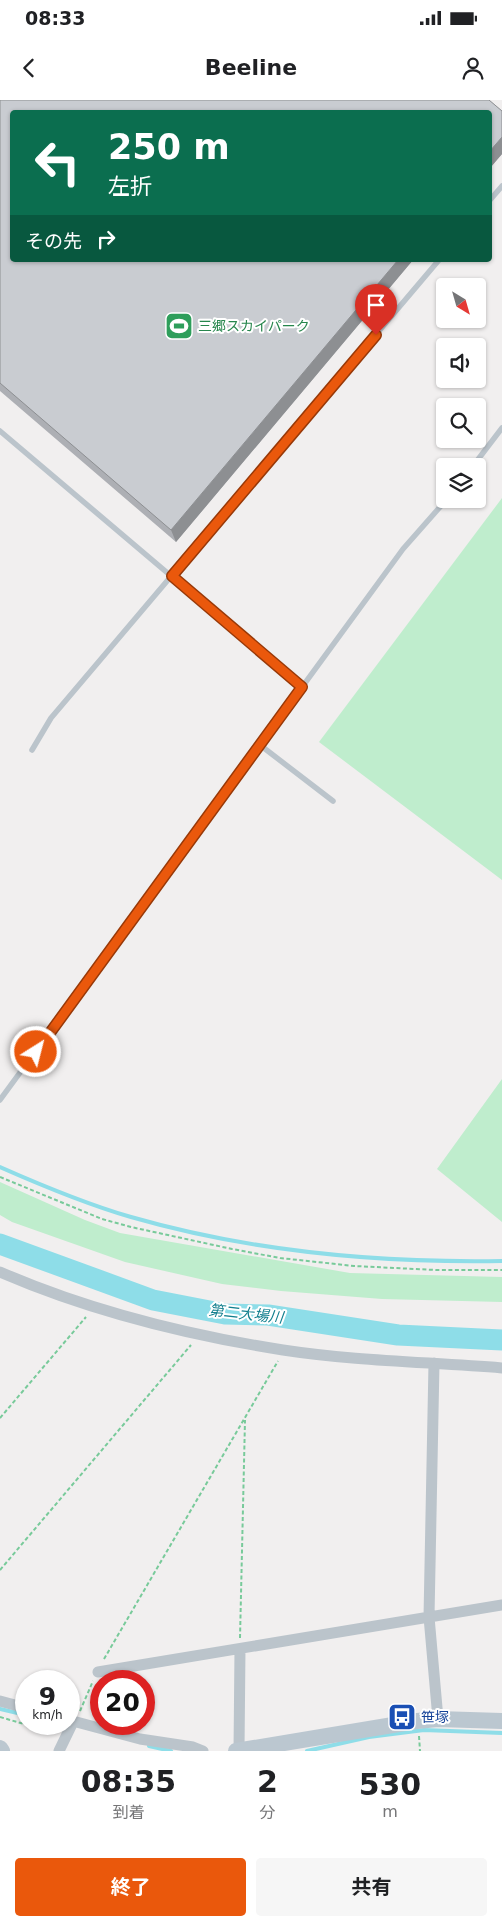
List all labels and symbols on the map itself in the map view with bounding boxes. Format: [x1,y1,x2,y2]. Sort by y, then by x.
north arrow [436,278,486,328]
pin [355,284,397,335]
sports icon: 三郷スカイパーク [164,311,194,341]
place label: 三郷スカイパーク [198,318,310,334]
position arrow [9,1025,61,1077]
water label: 第二大場川 [208,1301,286,1327]
speed limit sign: 20 [90,1670,155,1735]
bus stop icon: 笹塚 [387,1702,417,1732]
place label: 笹塚 [421,1709,449,1725]

